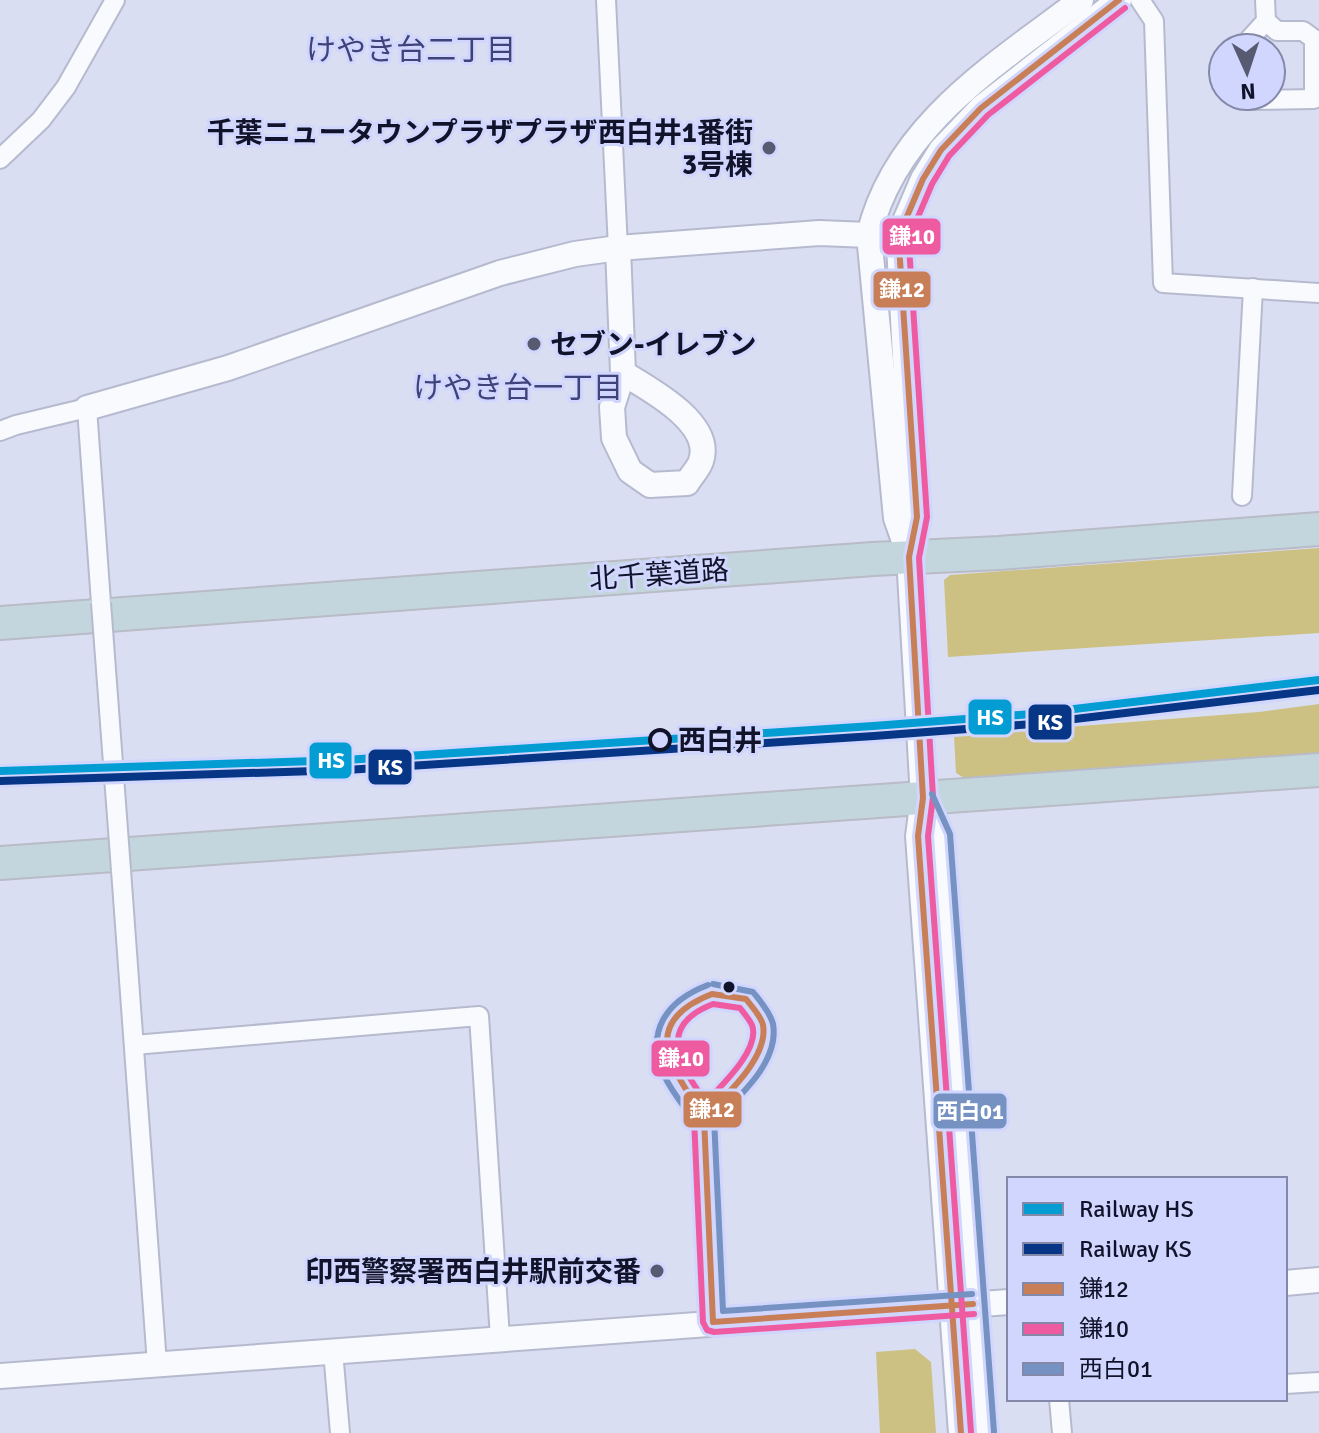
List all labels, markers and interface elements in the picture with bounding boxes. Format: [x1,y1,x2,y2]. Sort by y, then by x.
district label: けやき台二丁目 [306,32,516,69]
north arrow [1207,32,1287,112]
text: N [1240,78,1256,105]
place label: 千葉ニュータウンプラザプラザ西白井1番街 3号棟 [207,116,753,182]
marker: 千葉ニュータウンプラザプラザ西白井1番街 3号棟 [760,139,778,157]
line badge: 鎌10 [881,217,942,256]
text: 鎌10 [889,223,935,250]
line badge: 鎌12 [872,270,932,309]
text: 鎌12 [879,276,925,303]
place label: セブン-イレブン [550,328,757,362]
marker: セブン-イレブン [525,335,543,353]
district label: けやき台一丁目 [413,370,623,407]
street label: 北千葉道路 [588,553,730,597]
line badge: HS [967,698,1013,736]
line badge: KS [1027,703,1073,741]
text: HS [976,704,1004,731]
text: KS [1037,709,1063,736]
place label: 西白井 [678,724,762,758]
marker: 西白井 [649,729,671,751]
line badge: HS [308,741,353,780]
text: HS [317,747,345,774]
line badge: KS [367,748,413,786]
text: KS [377,754,403,781]
unlabelled marker [721,979,737,995]
line badge: 鎌10 [650,1039,711,1078]
text: 鎌10 [658,1045,704,1072]
line badge: 鎌12 [682,1090,743,1129]
line badge: 西白01 [932,1092,1008,1130]
text: 鎌12 [689,1096,735,1123]
text: 西白01 [936,1098,1004,1125]
legend [1007,1177,1287,1401]
text: Railway HS [1079,1194,1194,1224]
text: Railway KS [1079,1234,1192,1264]
place label: 印西警察署西白井駅前交番 [305,1255,641,1289]
marker: 印西警察署西白井駅前交番 [648,1262,666,1280]
text: 鎌12 [1079,1274,1129,1304]
text: 鎌10 [1079,1314,1129,1344]
text: 西白01 [1079,1354,1153,1384]

